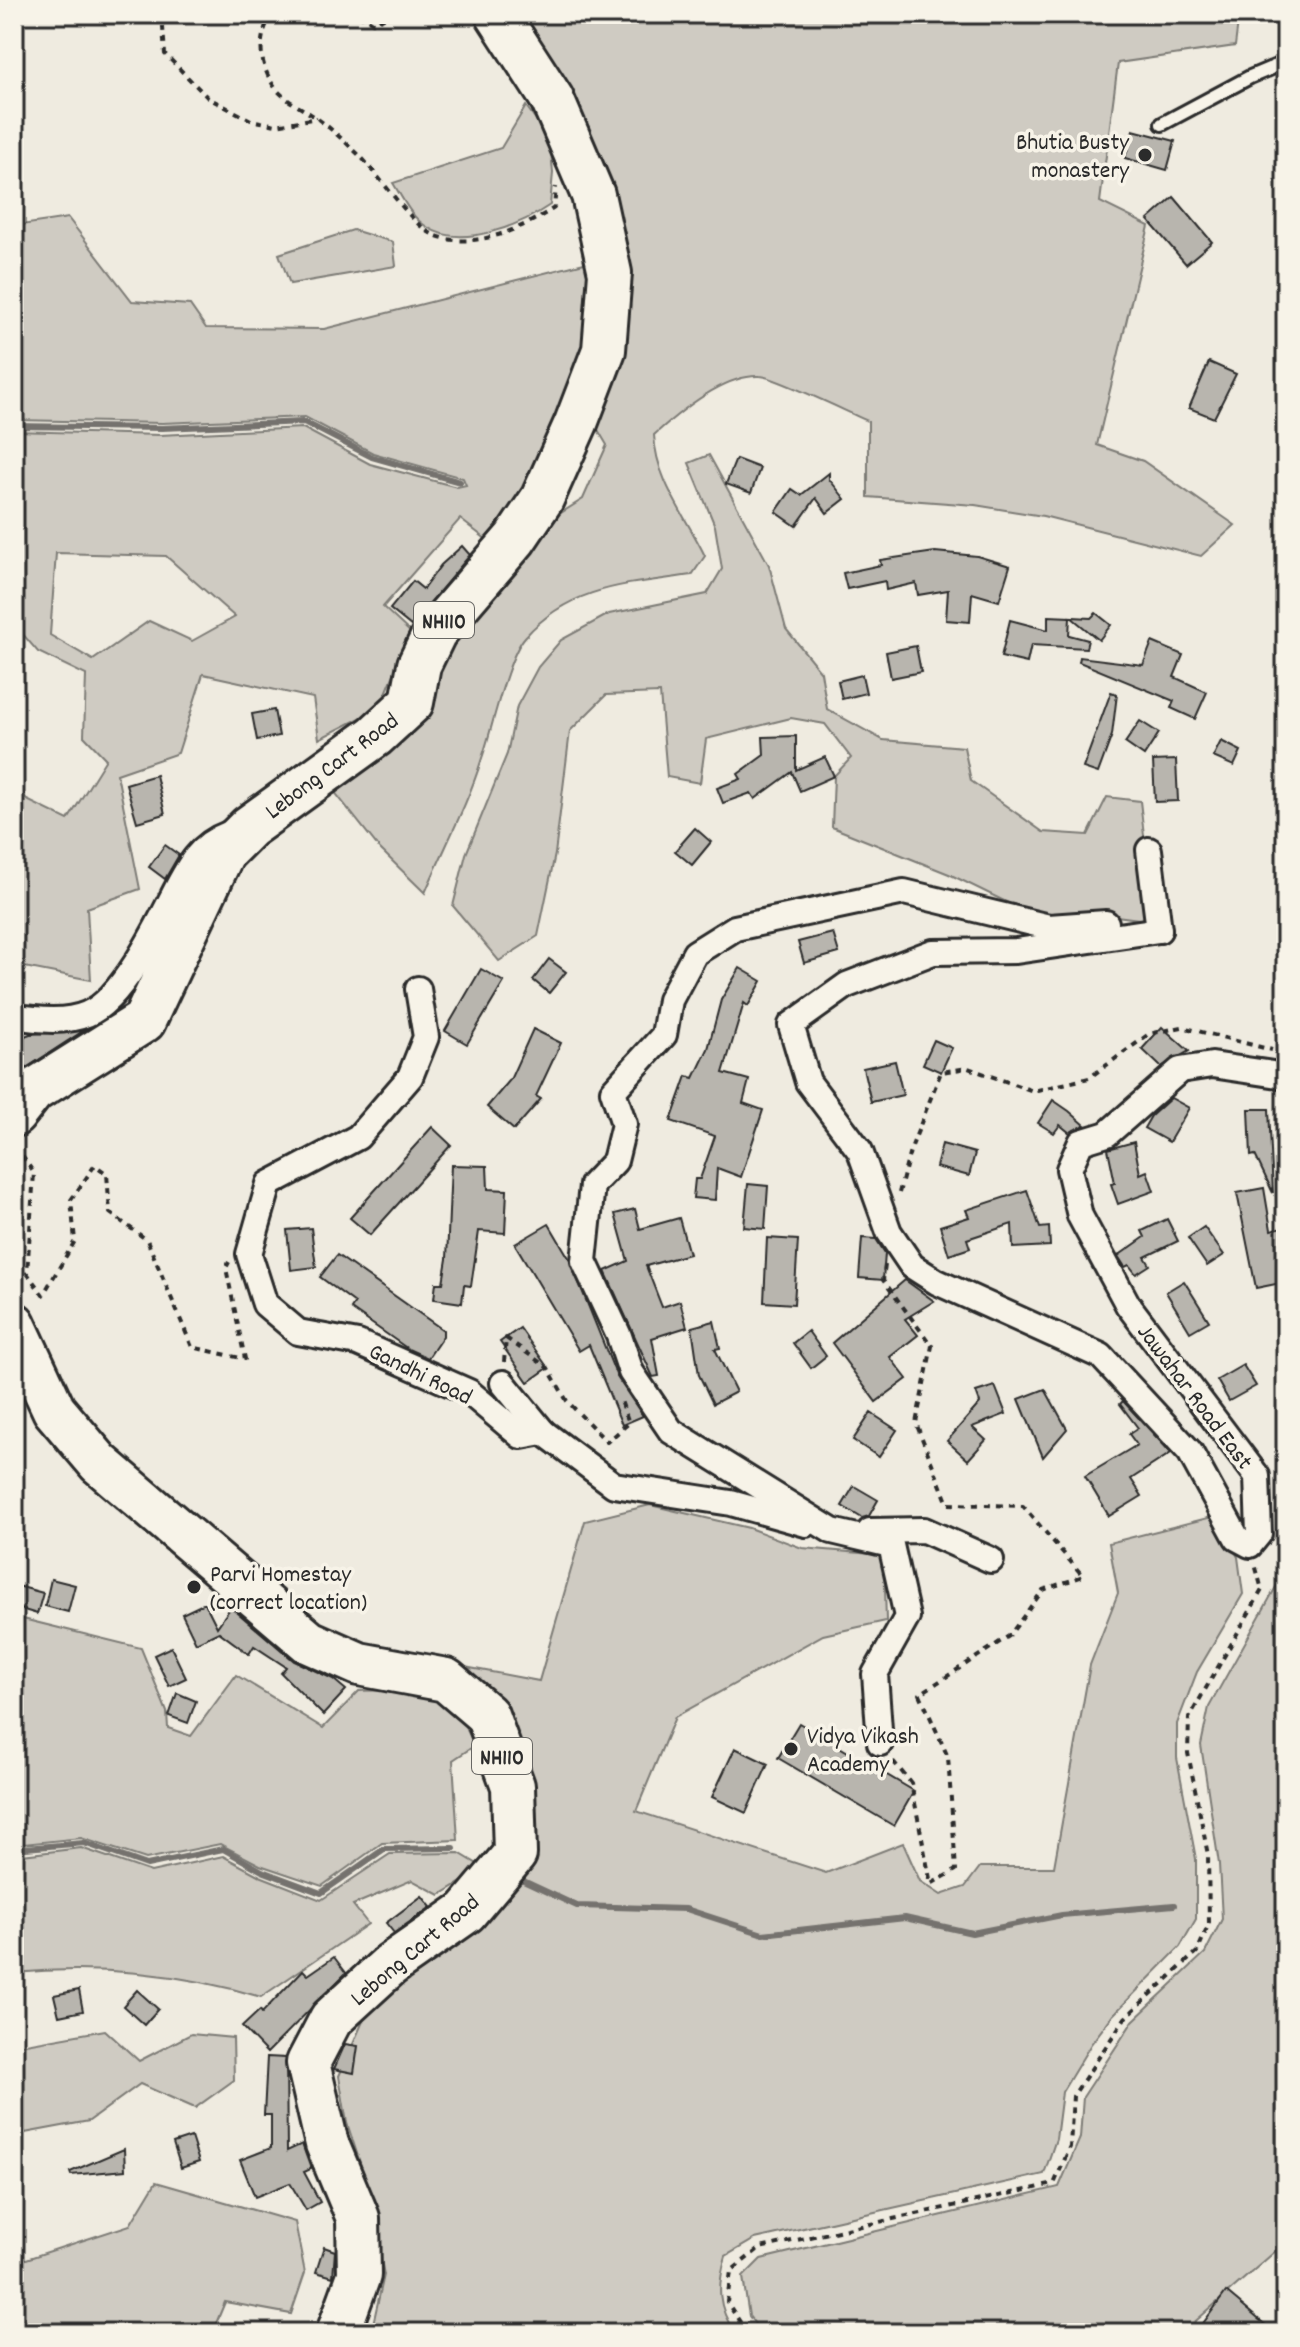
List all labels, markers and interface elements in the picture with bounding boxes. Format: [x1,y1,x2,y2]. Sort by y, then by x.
place label: Bhutia Busty monastery [1016,127,1130,189]
marker: Bhutia Busty monastery [1136,146,1154,164]
road number: NH110 [414,602,474,638]
street label: Lebong Cart Road [259,706,407,829]
street label: Jawahar Road East [1127,1318,1260,1478]
street label: Gandhi Road [362,1336,477,1415]
place label: Parvi Homestay (correct location) [210,1559,367,1621]
marker: Parvi Homestay (correct location) [185,1578,203,1596]
place label: Vidya Vikash Academy [807,1721,919,1783]
road number: NH110 [472,1738,532,1774]
marker: Vidya Vikash Academy [782,1740,800,1758]
street label: Lebong Cart Road [344,1887,488,2016]

